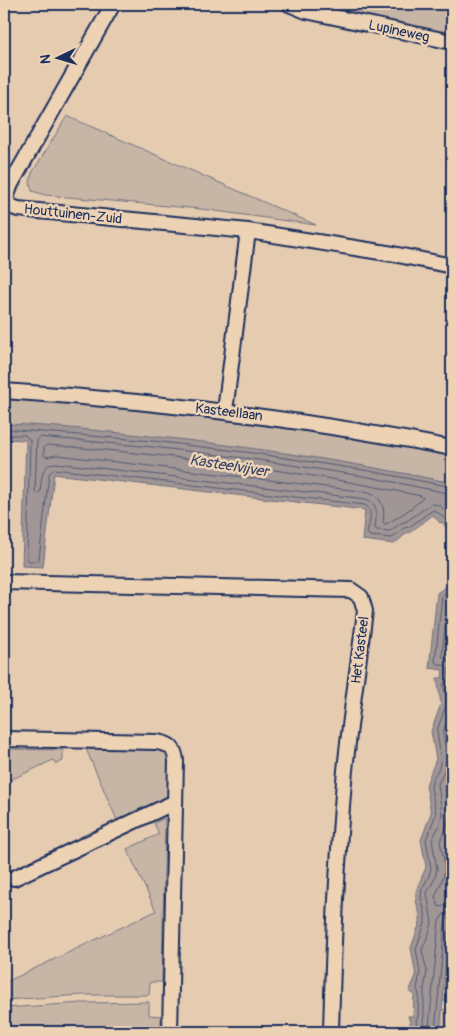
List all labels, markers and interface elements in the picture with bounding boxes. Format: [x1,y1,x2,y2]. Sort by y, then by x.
street label: Lupineweg [367,16,431,46]
north arrow [32,32,82,82]
text: N [37,54,54,65]
street label: Houttuinen-Zuid [23,200,123,228]
street label: Kasteellaan [194,399,264,425]
water label: Kasteelvijver [188,450,272,482]
street label: Het Kasteel [347,615,373,685]

